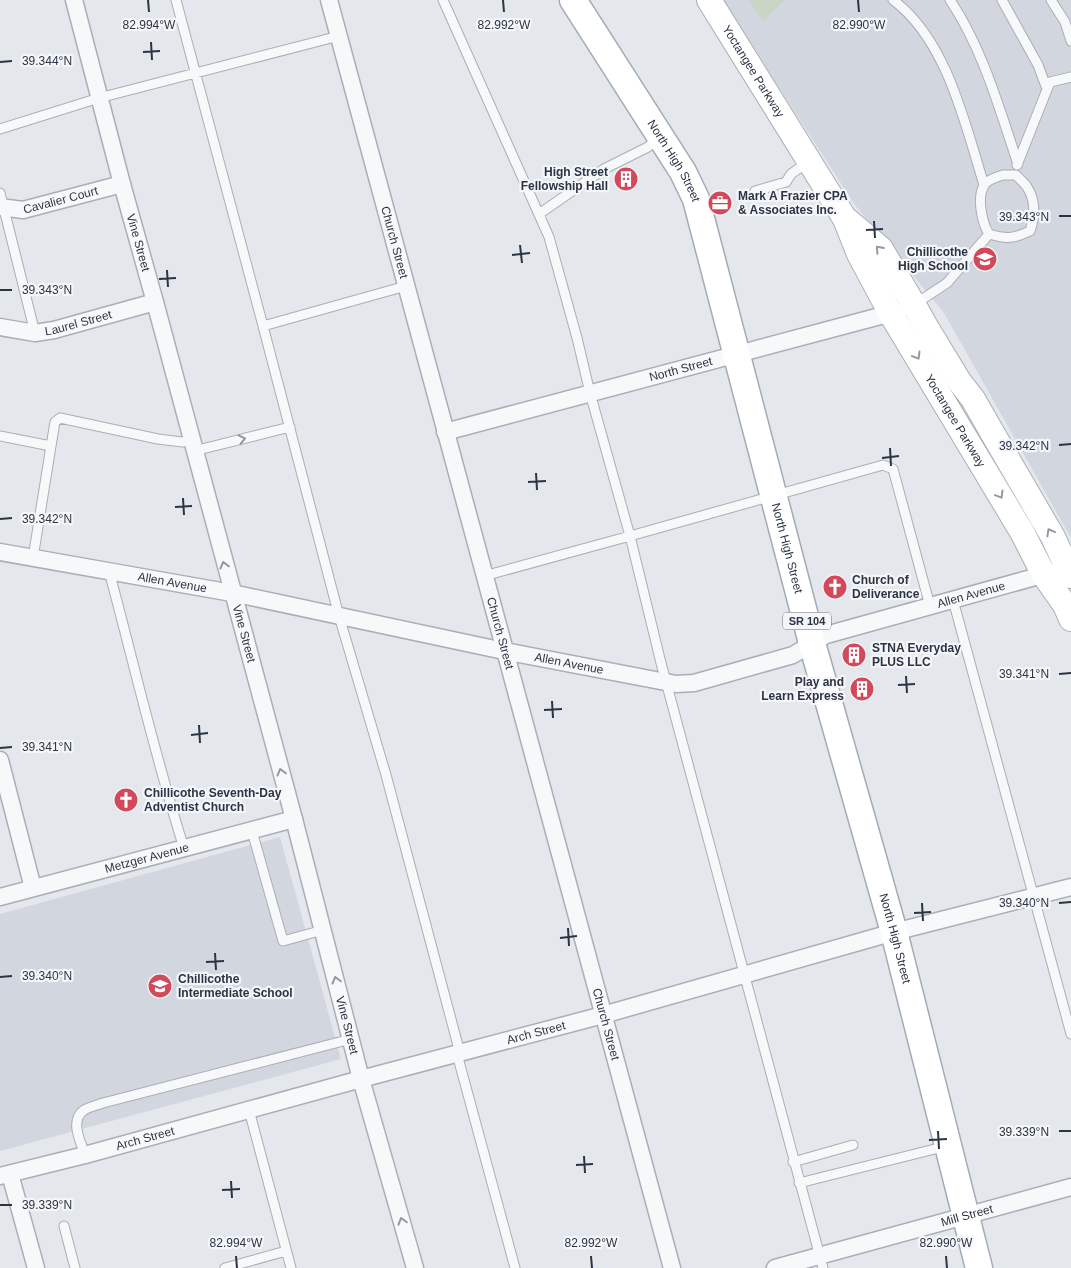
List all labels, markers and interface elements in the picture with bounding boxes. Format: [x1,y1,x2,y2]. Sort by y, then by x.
text: 82.994°W [123,18,176,32]
text: 82.992°W [478,18,531,32]
text: 82.990°W [833,18,886,32]
street label: Yoctangee Parkway [719,23,787,120]
text: 39.344°N [22,54,72,68]
street label: North High Street [644,117,704,204]
place label: High Street Fellowship Hall [521,165,608,193]
building icon: High Street Fellowship Hall [613,166,639,192]
street label: Cavalier Court [22,183,100,217]
place label: Mark A Frazier CPA & Associates Inc. [738,189,848,217]
office icon: Mark A Frazier CPA & Associates Inc. [707,190,733,216]
street label: Church Street [378,205,411,281]
text: 39.343°N [999,210,1049,224]
street label: Vine Street [124,212,153,274]
one-way arrow [876,245,885,254]
place label: Chillicothe High School [898,245,968,273]
school or university icon: Chillicothe High School [972,246,998,272]
text: 39.343°N [22,283,72,297]
street label: Laurel Street [44,307,114,338]
one-way arrow [910,351,920,360]
street label: North Street [648,354,715,384]
street label: Yoctangee Parkway [922,372,988,470]
one-way arrow [237,434,246,445]
text: 39.342°N [999,439,1049,453]
one-way arrow [994,490,1004,499]
street label: North High Street [769,501,806,595]
text: 39.342°N [22,512,72,526]
one-way arrow [1046,528,1056,537]
one-way arrow [220,561,230,569]
street label: Allen Avenue [137,569,208,595]
place label: Church of Deliverance [852,573,920,601]
church icon: Church of Deliverance [822,574,848,600]
street label: Allen Avenue [936,579,1007,611]
street label: Church Street [484,596,517,671]
street label: Vine Street [230,603,259,665]
road number: SR 104 [783,612,831,630]
place label: STNA Everyday PLUS LLC [872,641,961,669]
building icon: STNA Everyday PLUS LLC [841,642,867,668]
street label: Allen Avenue [533,650,605,677]
text: 39.341°N [999,667,1049,681]
place label: Play and Learn Express [761,675,844,703]
building icon: Play and Learn Express [849,676,875,702]
text: 39.341°N [22,740,72,754]
one-way arrow [276,768,287,776]
place label: Chillicothe Seventh-Day Adventist Church [144,786,282,814]
church icon: Chillicothe Seventh-Day Adventist Church [113,787,139,813]
street label: Metzger Avenue [103,840,191,876]
street label: North High Street [876,892,914,986]
text: 39.340°N [999,896,1049,910]
text: 39.340°N [22,969,72,983]
place label: Chillicothe Intermediate School [178,972,293,1000]
school or university icon: Chillicothe Intermediate School [147,973,173,999]
one-way arrow [331,976,341,984]
street label: Church Street [590,987,623,1062]
street label: Vine Street [333,995,361,1056]
street label: Arch Street [505,1018,568,1047]
street label: Arch Street [114,1124,177,1153]
text: 39.339°N [999,1125,1049,1139]
text: 39.339°N [22,1198,72,1212]
street label: Mill Street [939,1201,995,1229]
one-way arrow [397,1218,407,1226]
text: 82.994°W [210,1236,263,1250]
text: 82.992°W [565,1236,618,1250]
text: 82.990°W [920,1236,973,1250]

